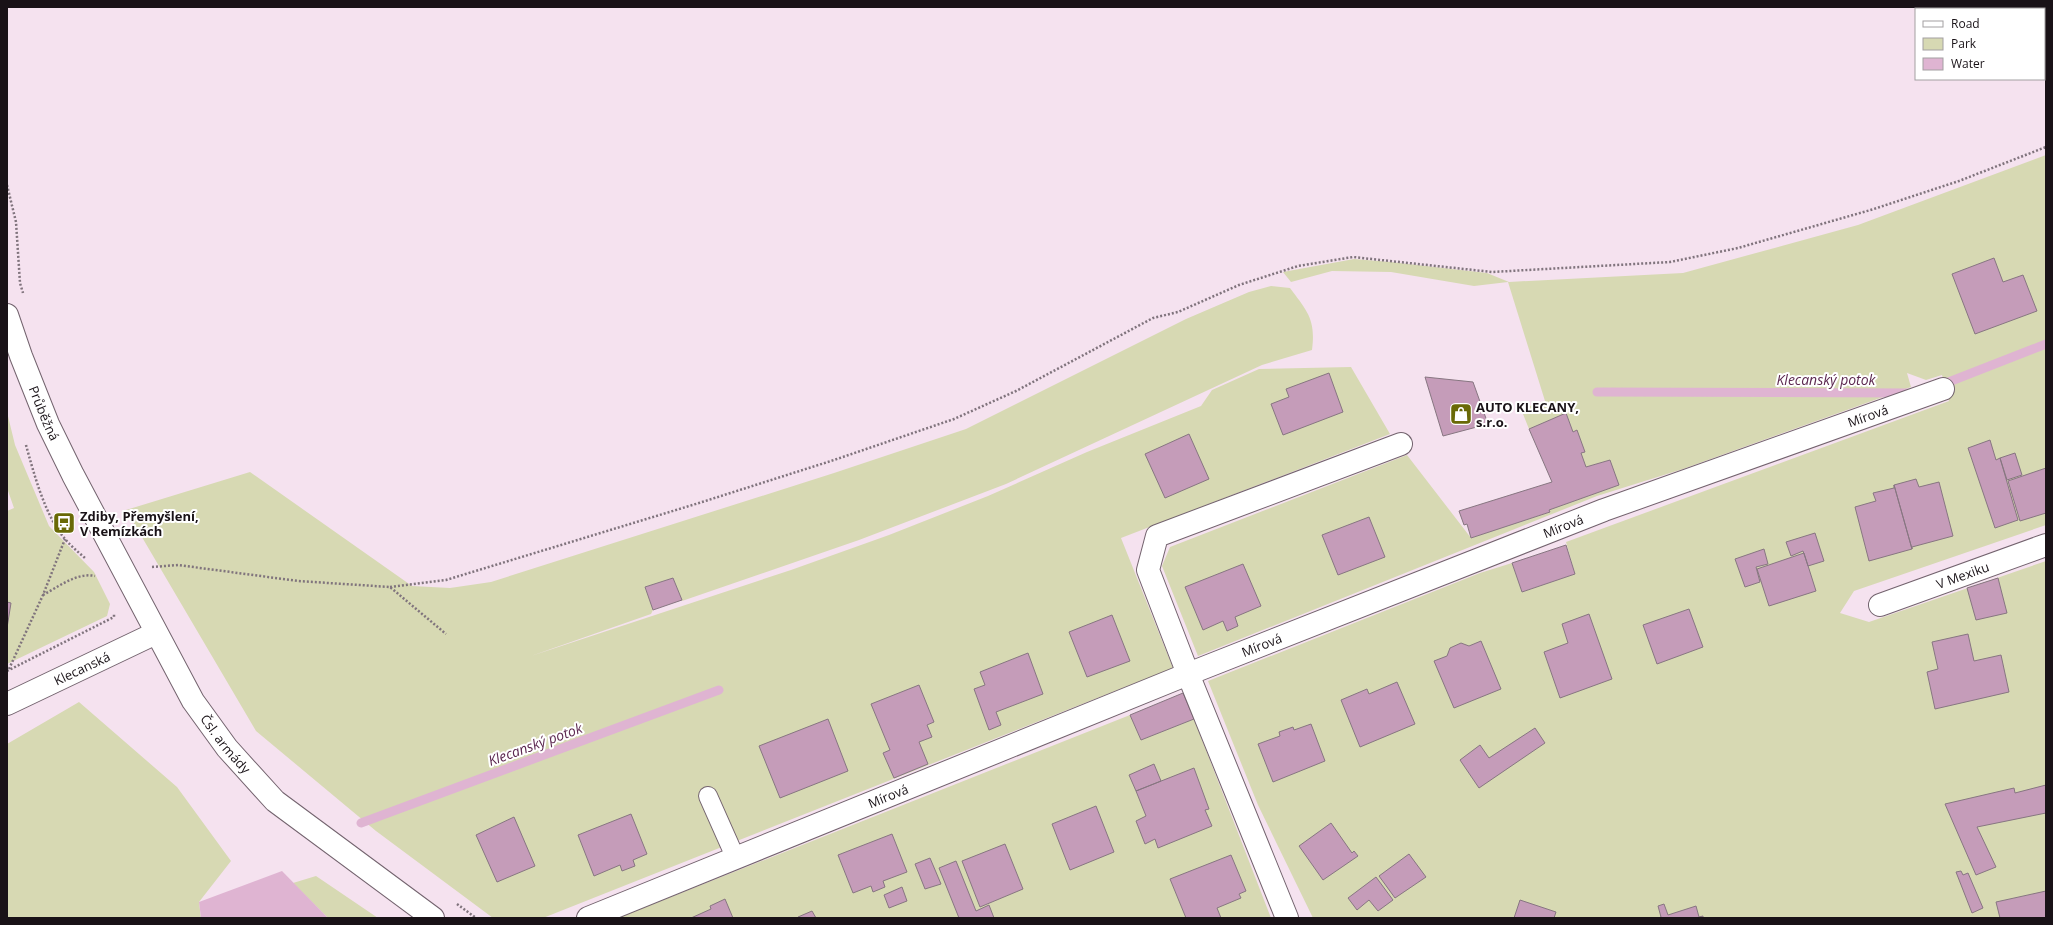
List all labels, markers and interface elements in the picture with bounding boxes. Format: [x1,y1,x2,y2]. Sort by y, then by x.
legend [1915,8,2045,80]
text: Road [1951,15,1980,32]
text: Park [1951,35,1977,52]
text: Water [1951,55,1985,72]
water label: Klecanský potok [1777,370,1877,389]
street label: Průběžná [25,383,64,444]
place label: AUTO KLECANY, s.r.o. [1476,398,1579,431]
street label: Mírová [1845,400,1891,431]
shop icon: AUTO KLECANY, s.r.o. [1448,401,1474,427]
place label: Zdiby, Přemyšlení, V Remízkách [80,507,199,540]
bus stop icon: Zdiby, Přemyšlení, V Remízkách [51,510,77,536]
street label: Mírová [1540,510,1586,542]
street label: V Mexiku [1934,557,1992,593]
street label: Mírová [1239,629,1285,661]
street label: Klecanská [51,647,113,689]
street label: Čsl. armády [196,711,255,778]
water label: Klecanský potok [485,718,586,770]
street label: Mírová [865,780,911,812]

